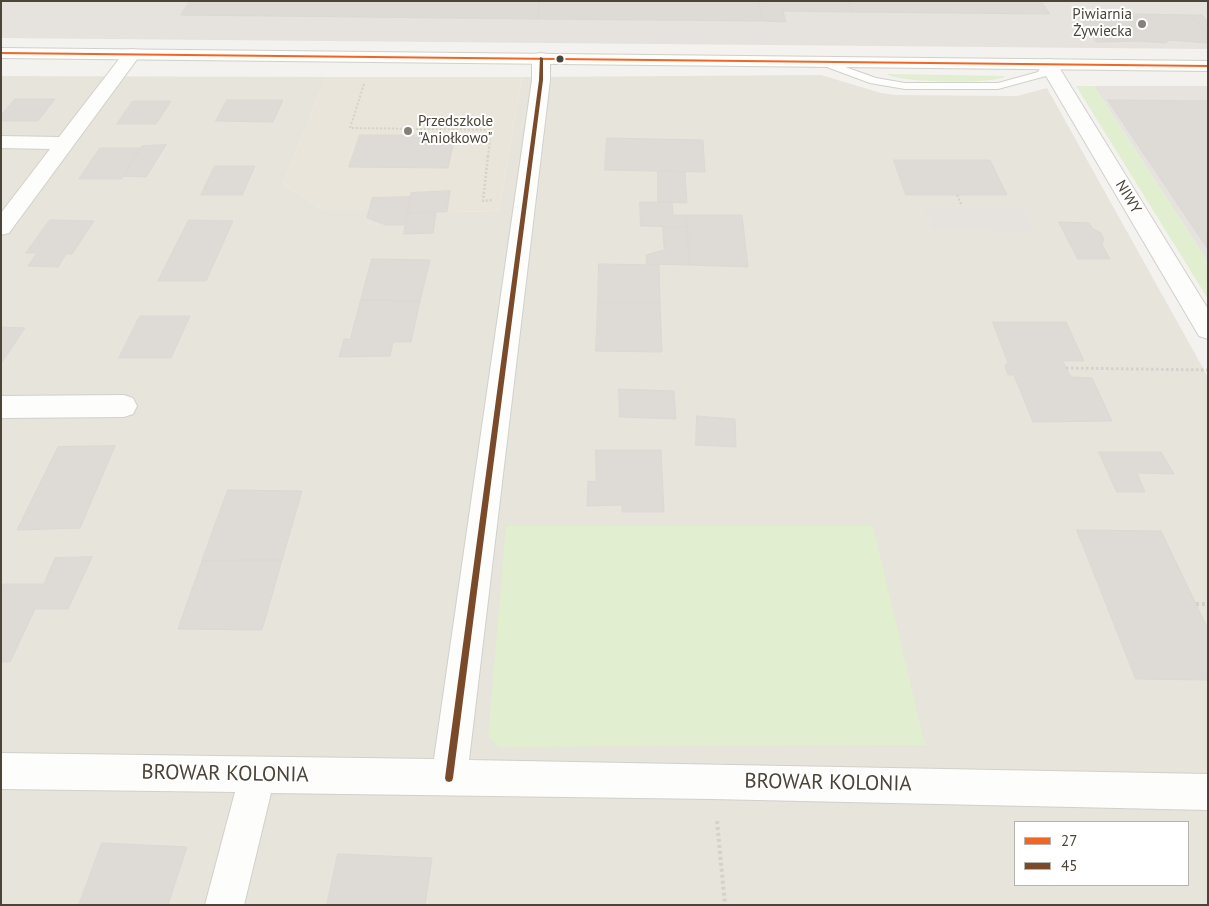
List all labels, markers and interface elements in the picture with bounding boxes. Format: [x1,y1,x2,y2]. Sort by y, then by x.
place label: Piwiarnia Żywiecka [1072,6,1132,41]
marker: Piwiarnia Żywiecka [1136,18,1148,30]
unlabelled marker [555,54,565,64]
place label: Przedszkole "Aniołkowo" [418,113,493,148]
marker: Przedszkole "Aniołkowo" [402,125,414,137]
street label: NIWY [1111,177,1145,217]
street label: BROWAR KOLONIA [141,760,309,788]
street label: BROWAR KOLONIA [744,769,912,797]
legend [1014,821,1189,886]
text: 27 [1061,831,1077,850]
text: 45 [1061,856,1077,875]

